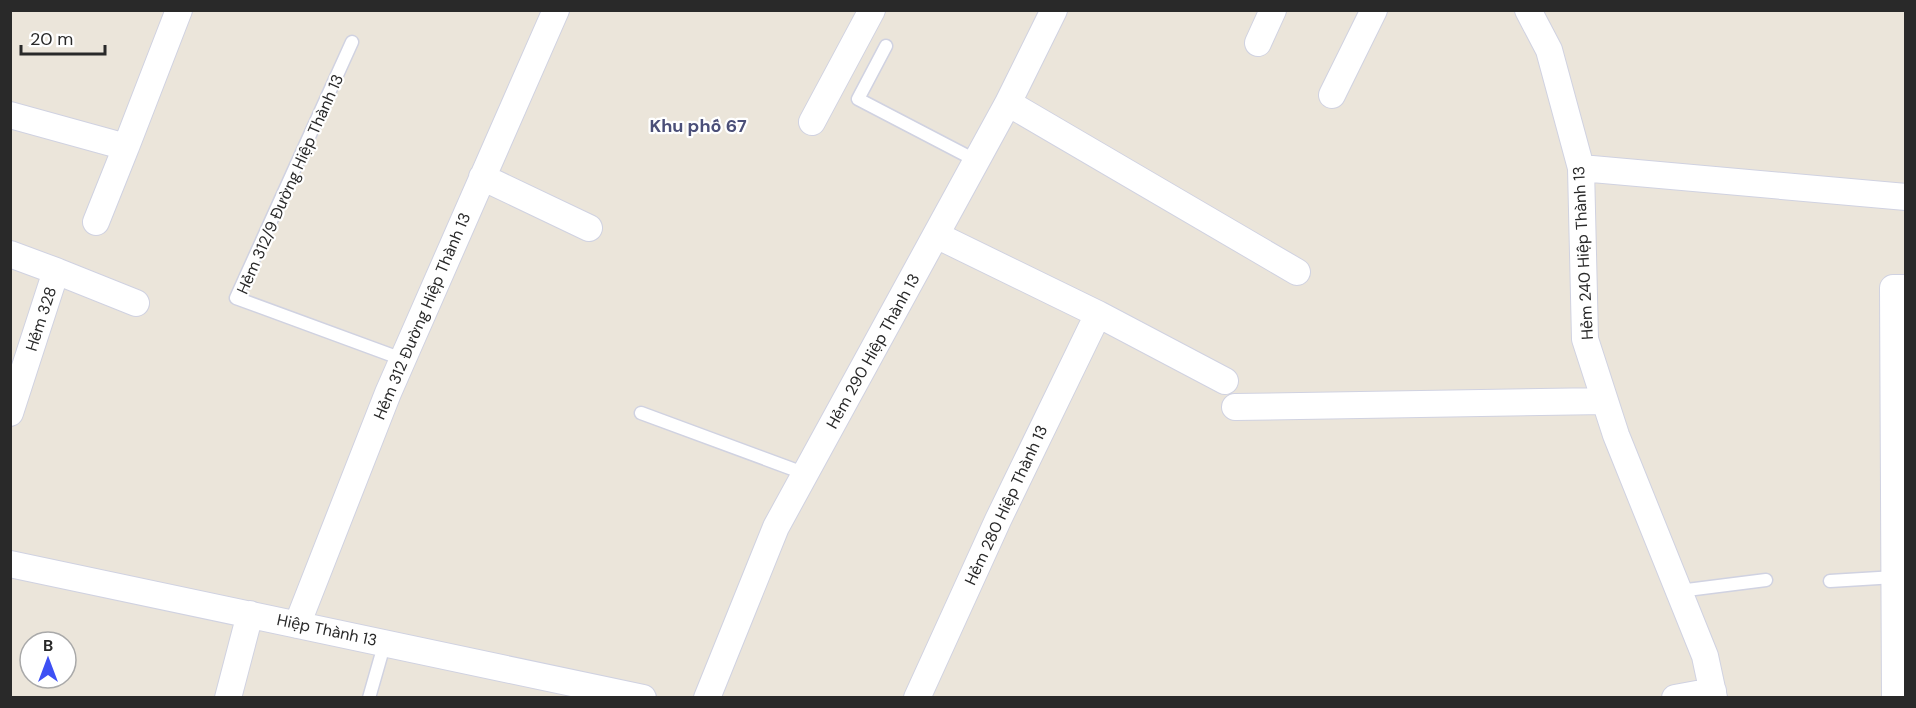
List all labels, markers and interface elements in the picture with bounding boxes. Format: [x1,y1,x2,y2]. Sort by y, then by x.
scale bar [21,18,105,56]
text: 20 m [30,27,73,51]
street label: Hẻm 312/9 Đường Hiệp Thành 13 [232,71,348,297]
district label: Khu phố 67 [649,114,747,138]
street label: Hẻm 240 Hiệp Thành 13 [1568,166,1598,340]
street label: Hẻm 312 Đường Hiệp Thành 13 [369,209,475,423]
street label: Hẻm 290 Hiệp Thành 13 [822,270,924,432]
street label: Hẻm 328 [21,284,61,354]
street label: Hẻm 280 Hiệp Thành 13 [960,422,1052,588]
street label: Hiệp Thành 13 [275,609,379,651]
north arrow [18,630,78,690]
text: B [43,635,53,656]

